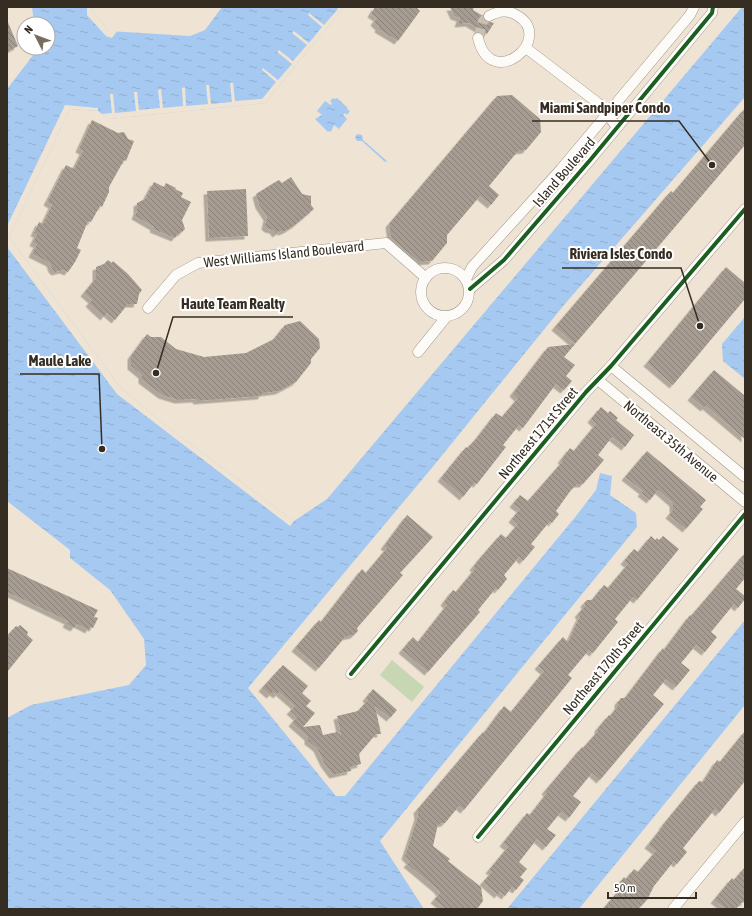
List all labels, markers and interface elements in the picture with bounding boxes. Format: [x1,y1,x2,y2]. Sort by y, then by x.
north arrow [16,16,56,56]
text: N [22,23,35,36]
callout: Miami Sandpiper Condo [532,94,679,121]
text: Miami Sandpiper Condo [540,99,670,116]
street label: Island Boulevard [530,134,598,210]
street label: West Williams Island Boulevard [203,238,365,270]
callout: Riviera Isles Condo [562,241,681,268]
text: Riviera Isles Condo [570,245,672,262]
callout: Haute Team Realty [173,290,293,317]
text: Haute Team Realty [181,295,286,312]
callout: Maule Lake [20,347,99,374]
text: Maule Lake [29,352,92,369]
street label: Northeast 171st Street [495,384,581,482]
street label: Northeast 35th Avenue [621,397,721,485]
street label: Northeast 170th Street [559,618,647,718]
scale bar [608,874,696,900]
text: 50 m [614,881,636,895]

